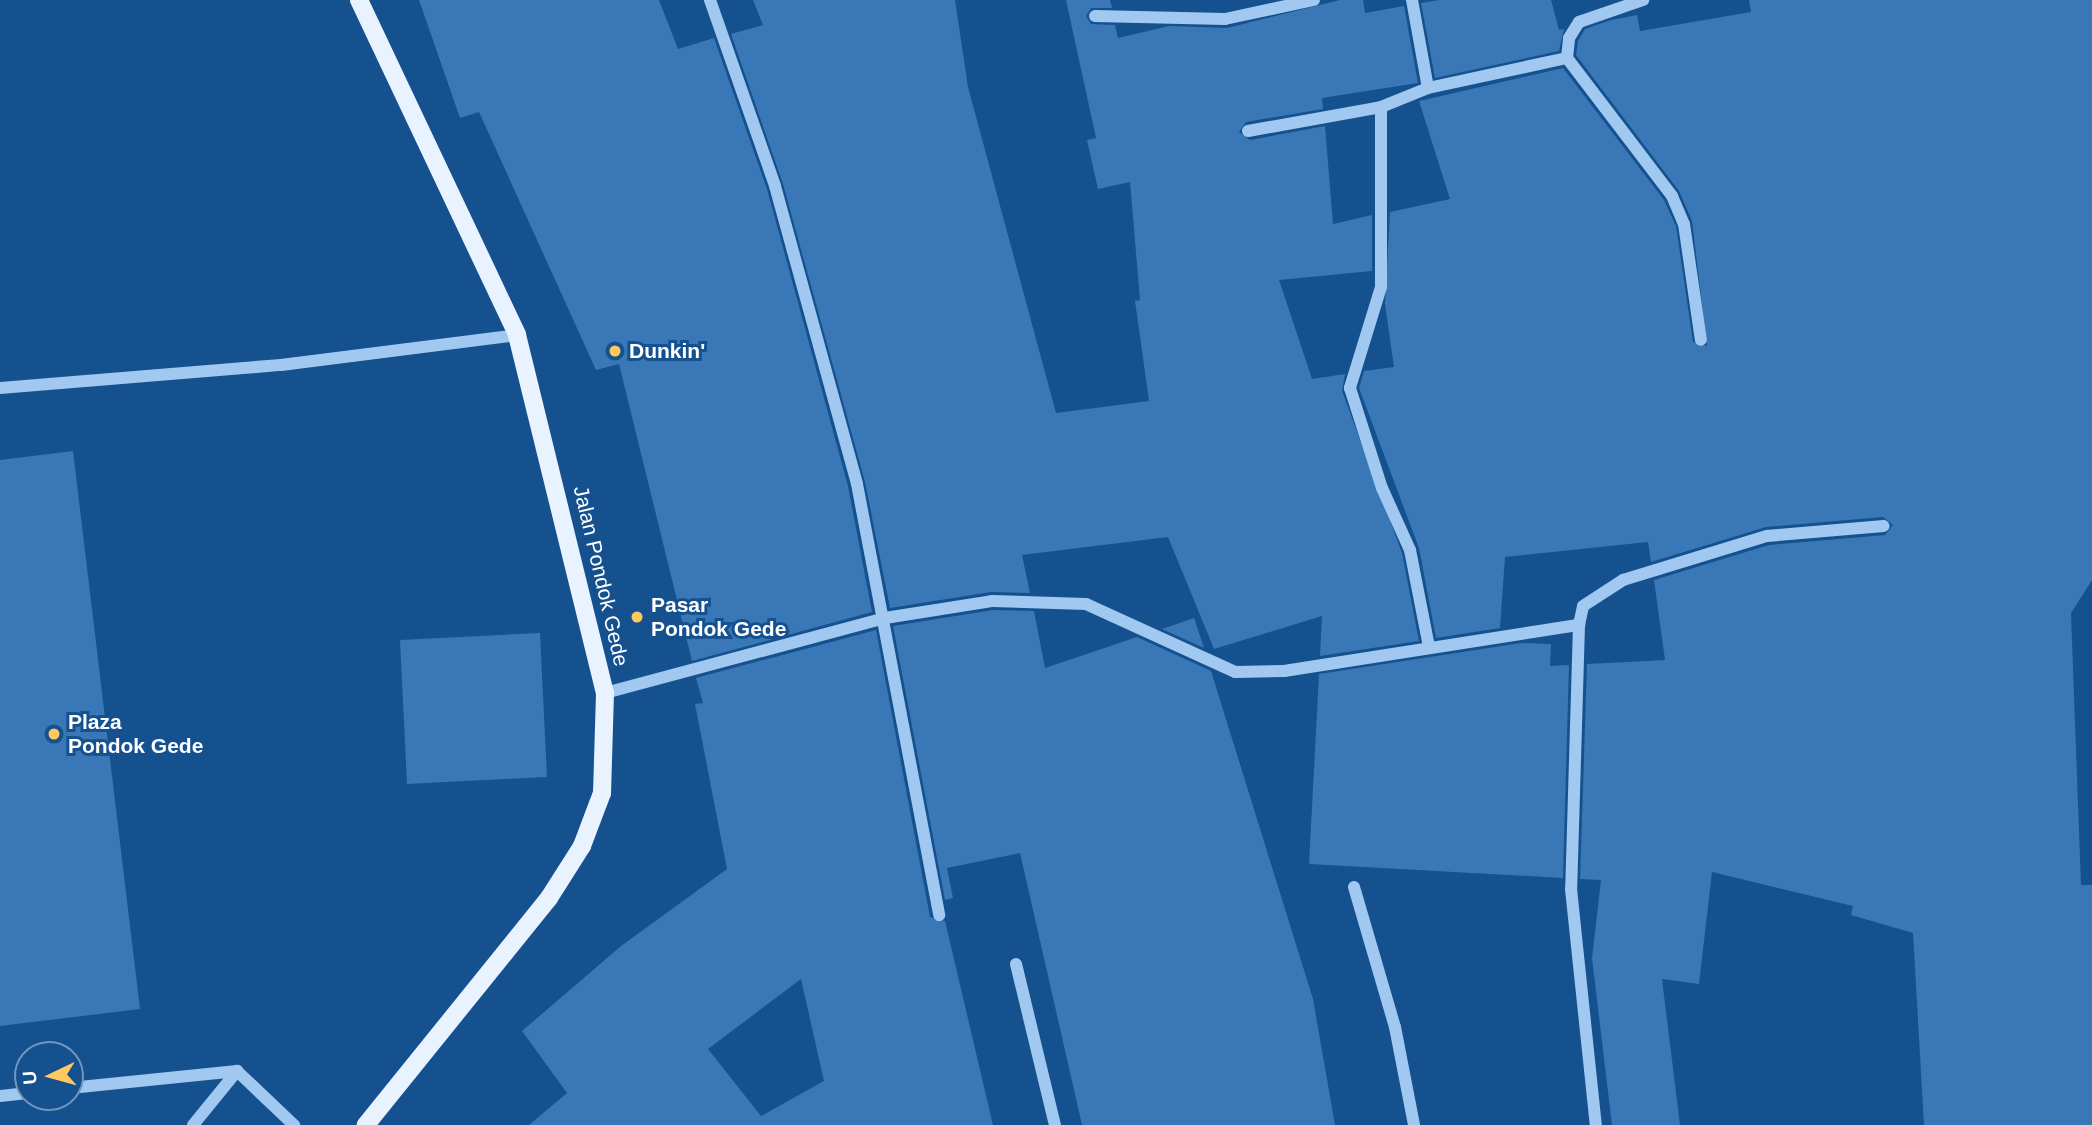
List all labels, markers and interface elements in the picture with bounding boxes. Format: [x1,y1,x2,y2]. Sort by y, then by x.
place label: Dunkin' [629,338,705,364]
marker: Dunkin' [607,343,623,359]
street label: Jalan Pondok Gede [568,483,634,669]
place label: Pasar Pondok Gede [651,592,786,642]
marker: Pasar Pondok Gede [629,609,645,625]
place label: Plaza Pondok Gede [68,709,203,759]
marker: Plaza Pondok Gede [46,726,62,742]
north arrow [14,1041,84,1111]
text: U [19,1070,41,1085]

